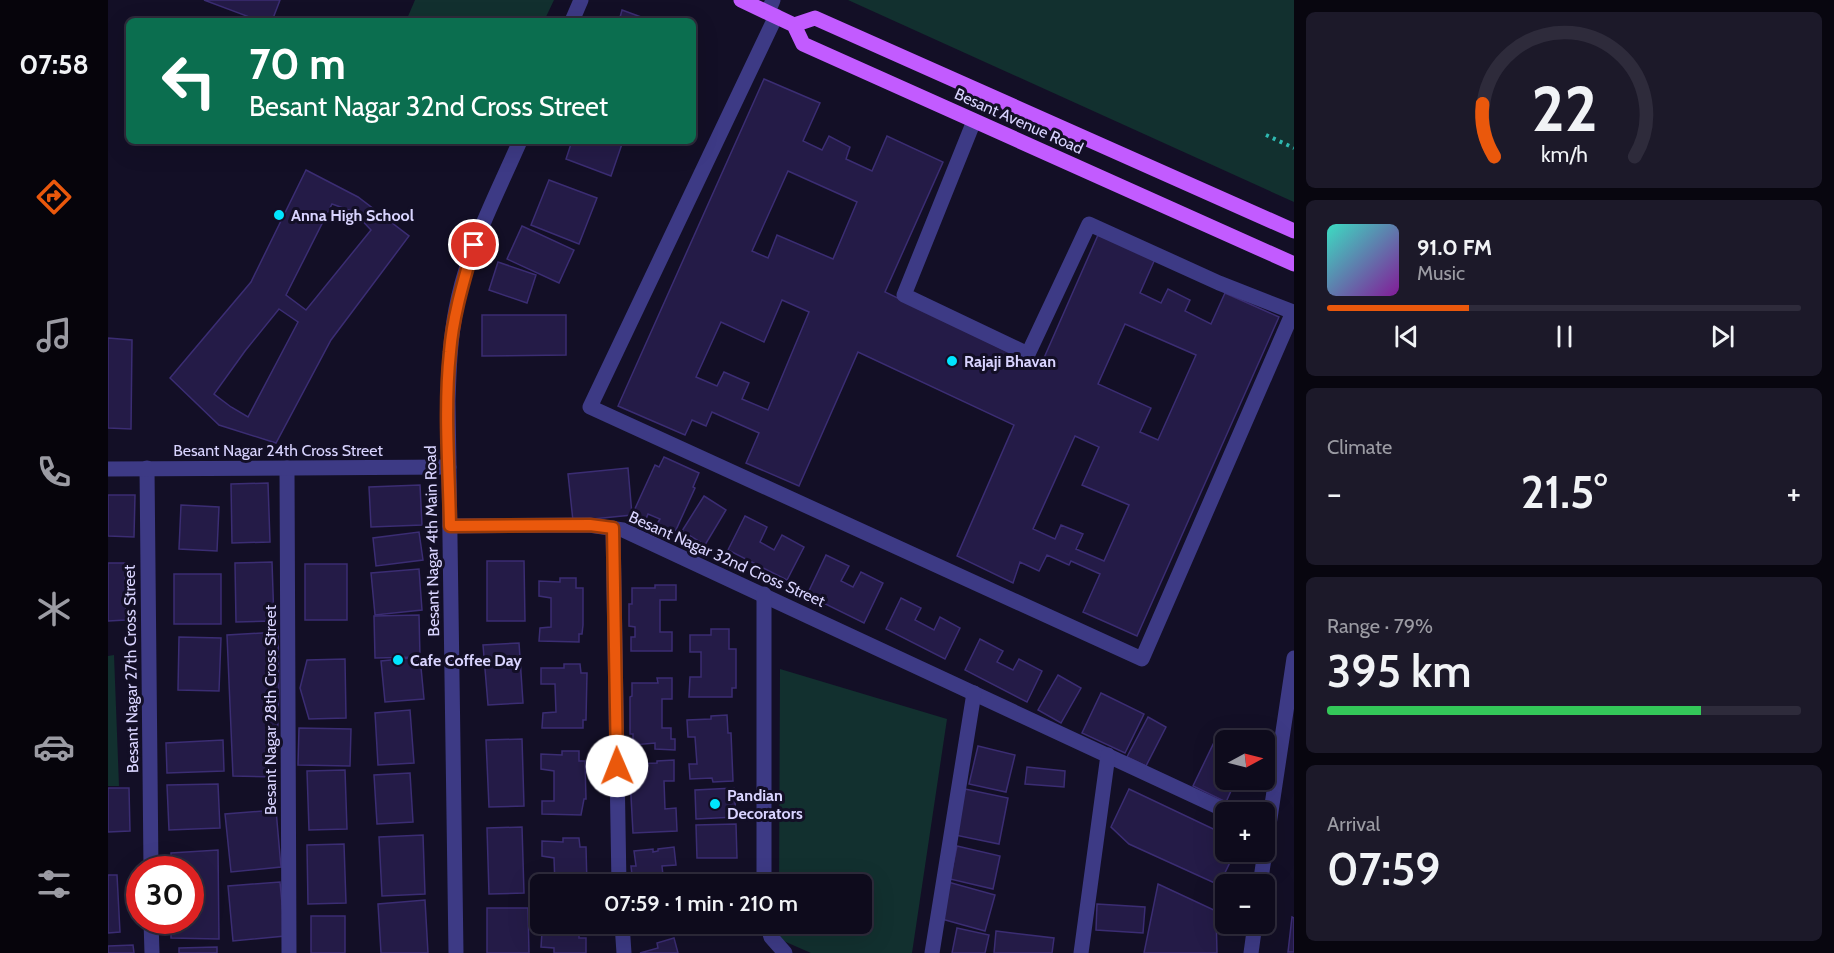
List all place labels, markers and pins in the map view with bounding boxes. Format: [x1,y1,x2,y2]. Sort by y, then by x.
place label: Anna High School [291,206,414,225]
marker: Anna High School [272,208,286,222]
pin [448,219,499,270]
place label: Rajaji Bhavan [964,352,1056,371]
marker: Rajaji Bhavan [945,354,959,368]
place label: Cafe Coffee Day [410,651,522,670]
marker: Cafe Coffee Day [391,653,405,667]
place label: Pandian Decorators [727,786,803,823]
marker: Pandian Decorators [708,797,722,811]

